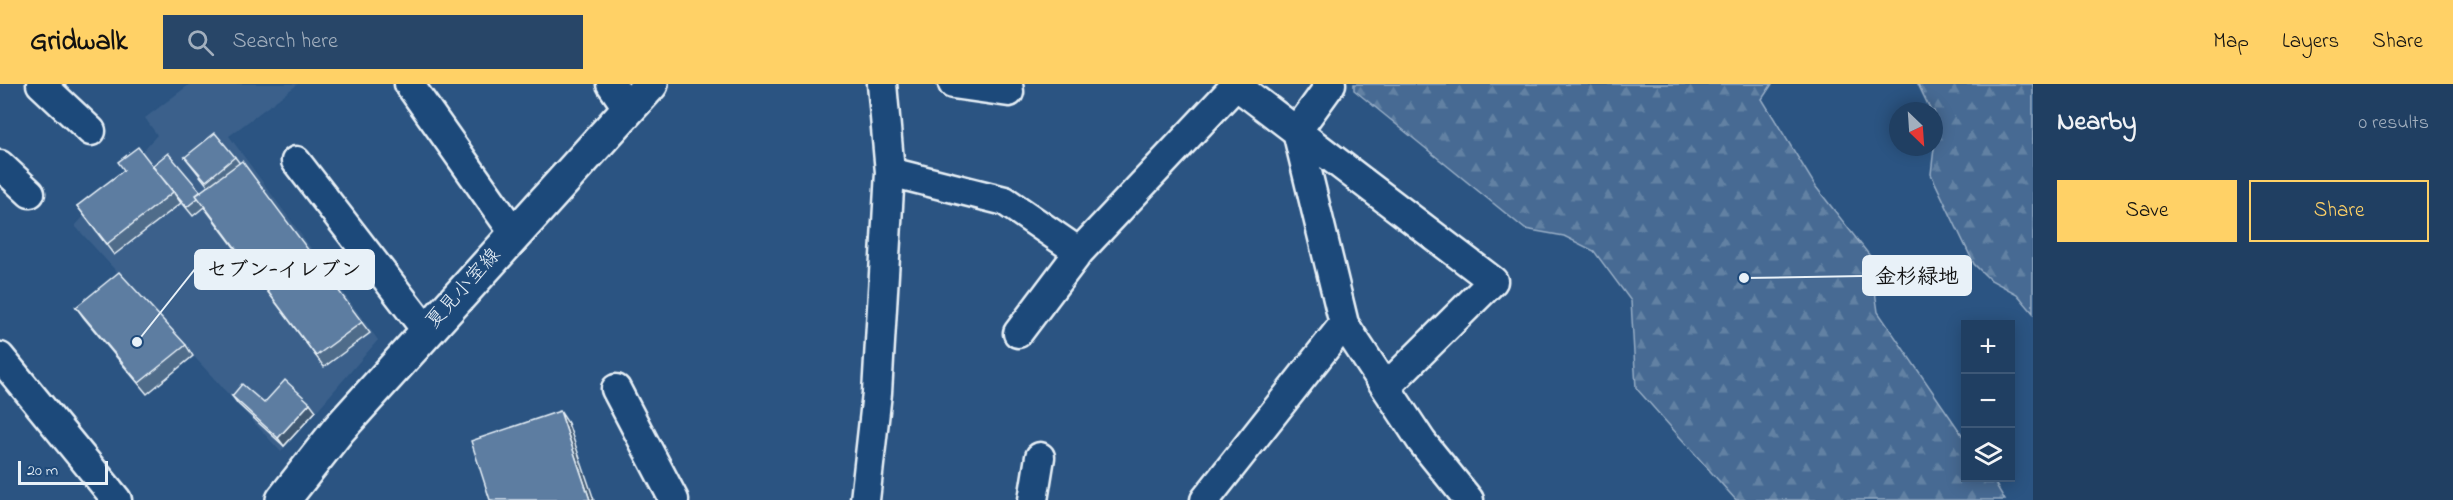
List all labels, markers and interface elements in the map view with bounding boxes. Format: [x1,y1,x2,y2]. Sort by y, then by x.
search box [163,15,583,69]
text: Gridwalk [30,22,127,63]
icon: search [184,26,217,59]
text: Search here [232,26,338,58]
text: Map [2213,27,2249,57]
text: Layers [2282,27,2339,57]
text: Share [2372,27,2423,57]
north arrow [1889,102,1943,156]
text: Nearby [2057,104,2136,142]
text: 0 results [2358,109,2429,138]
button: Save [2057,180,2237,242]
button: Share [2249,180,2429,242]
street label: 夏見小室線 [420,242,508,336]
callout: セブン-イレブン [195,250,374,289]
text: セブン-イレブン [207,256,361,286]
callout: 金杉緑地 [1863,256,1971,295]
text: 金杉緑地 [1875,263,1959,293]
map controls [1961,320,2015,482]
button: + [1961,320,2015,374]
button: − [1961,374,2015,428]
button: layers [1961,428,2015,482]
scale bar [18,458,108,486]
text: 20 m [27,459,58,483]

